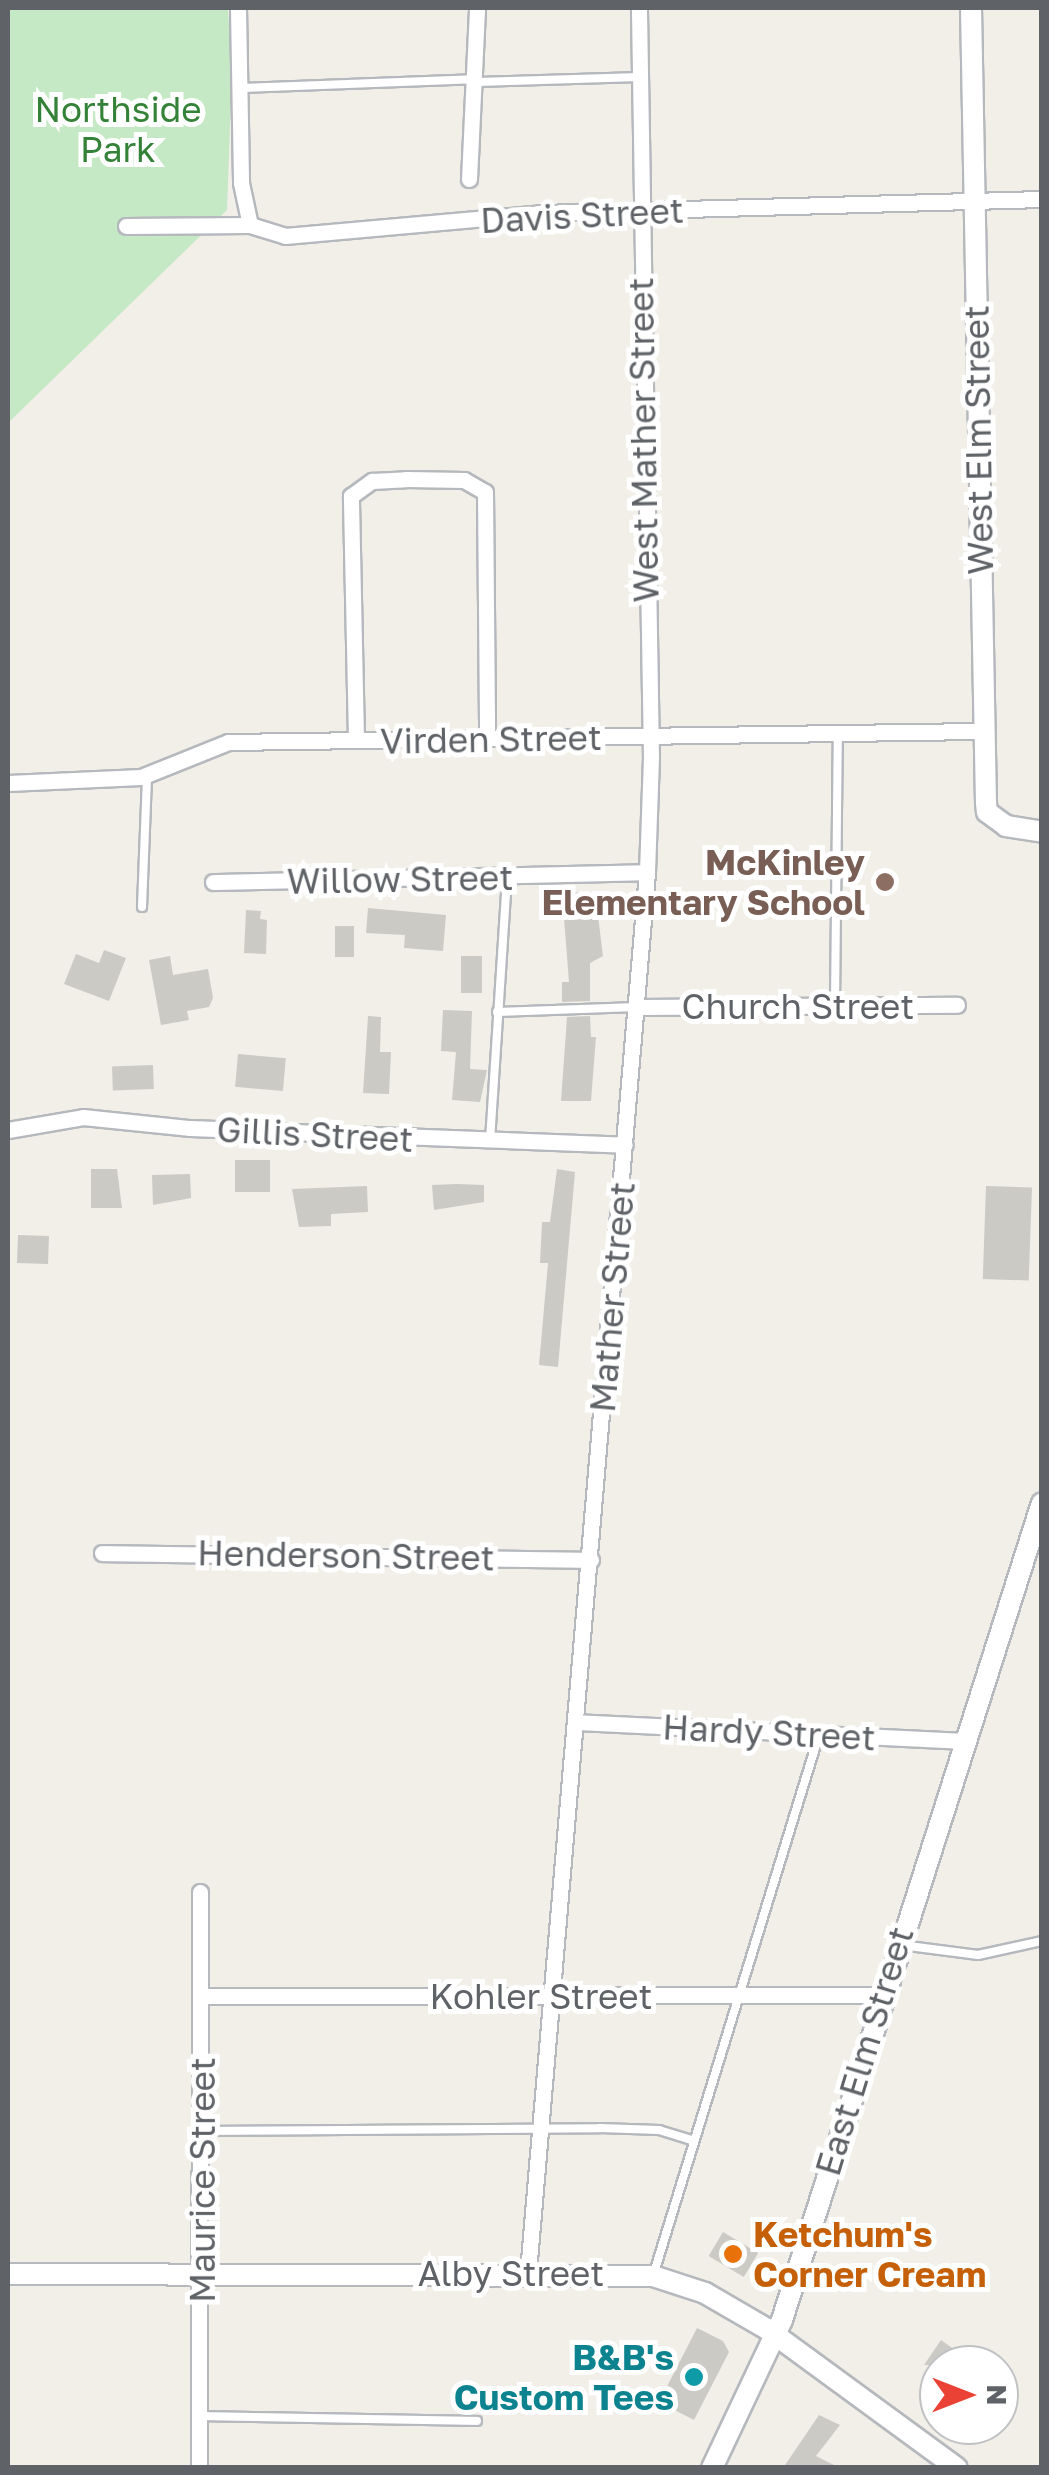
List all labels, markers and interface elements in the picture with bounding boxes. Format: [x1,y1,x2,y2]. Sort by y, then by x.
park label: Northside Park [34,88,202,170]
street label: Davis Street [479,189,685,241]
street label: West Mather Street [619,277,667,603]
street label: West Elm Street [955,305,1001,575]
street label: Virden Street [380,716,602,762]
place label: McKinley Elementary School [541,841,865,923]
street label: Willow Street [286,856,514,902]
marker: McKinley Elementary School [874,871,896,893]
street label: Church Street [682,985,914,1027]
street label: Gillis Street [216,1108,414,1160]
street label: Mather Street [581,1180,643,1414]
street label: Henderson Street [197,1531,495,1579]
street label: Hardy Street [661,1705,877,1759]
street label: East Elm Street [806,1922,922,2180]
street label: Kohler Street [429,1975,653,2017]
street label: Maurice Street [181,2057,223,2303]
place label: Ketchum's Corner Cream [753,2213,986,2295]
marker: Ketchum's Corner Cream [722,2243,744,2265]
street label: Alby Street [418,2252,604,2294]
place label: B&B's Custom Tees [454,2336,674,2418]
north arrow [919,2345,1019,2445]
marker: B&B's Custom Tees [683,2366,705,2388]
text: N [981,2384,1014,2406]

